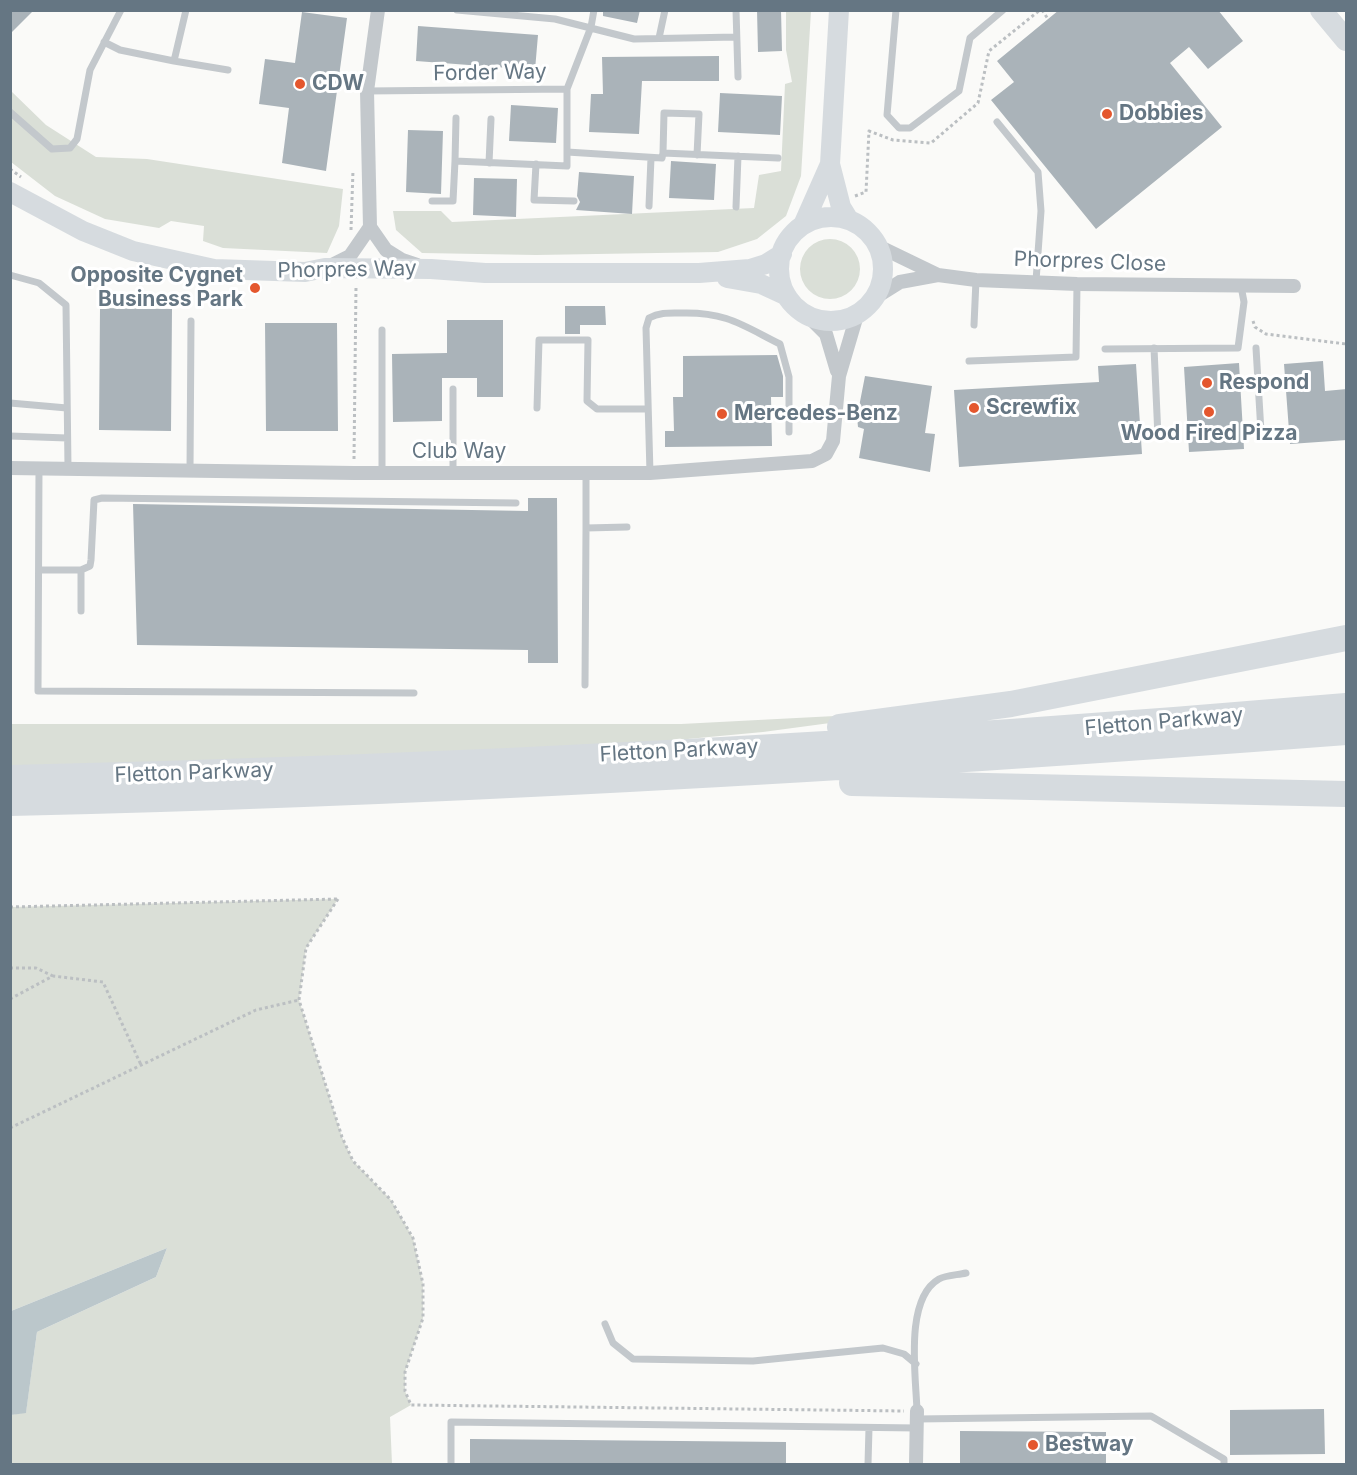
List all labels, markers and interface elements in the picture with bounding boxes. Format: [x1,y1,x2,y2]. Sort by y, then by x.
street label: Forder Way [433,59,547,87]
place label: CDW [312,71,364,97]
marker: CDW [293,77,307,91]
place label: Dobbies [1119,101,1203,127]
marker: Dobbies [1100,107,1114,121]
street label: Phorpres Close [1013,247,1167,277]
street label: Phorpres Way [277,256,417,284]
place label: Opposite Cygnet Business Park [71,263,243,313]
marker: Opposite Cygnet Business Park [248,281,262,295]
place label: Respond [1219,370,1309,396]
marker: Respond [1200,376,1214,390]
place label: Screwfix [986,395,1077,421]
place label: Mercedes-Benz [734,401,898,427]
marker: Screwfix [967,401,981,415]
marker: Wood Fired Pizza [1202,405,1216,419]
marker: Mercedes-Benz [715,407,729,421]
place label: Wood Fired Pizza [1120,421,1298,447]
street label: Club Way [412,439,506,465]
street label: Fletton Parkway [1084,703,1244,741]
street label: Fletton Parkway [599,734,759,768]
street label: Fletton Parkway [114,758,274,788]
place label: Bestway [1045,1432,1134,1458]
marker: Bestway [1026,1438,1040,1452]

